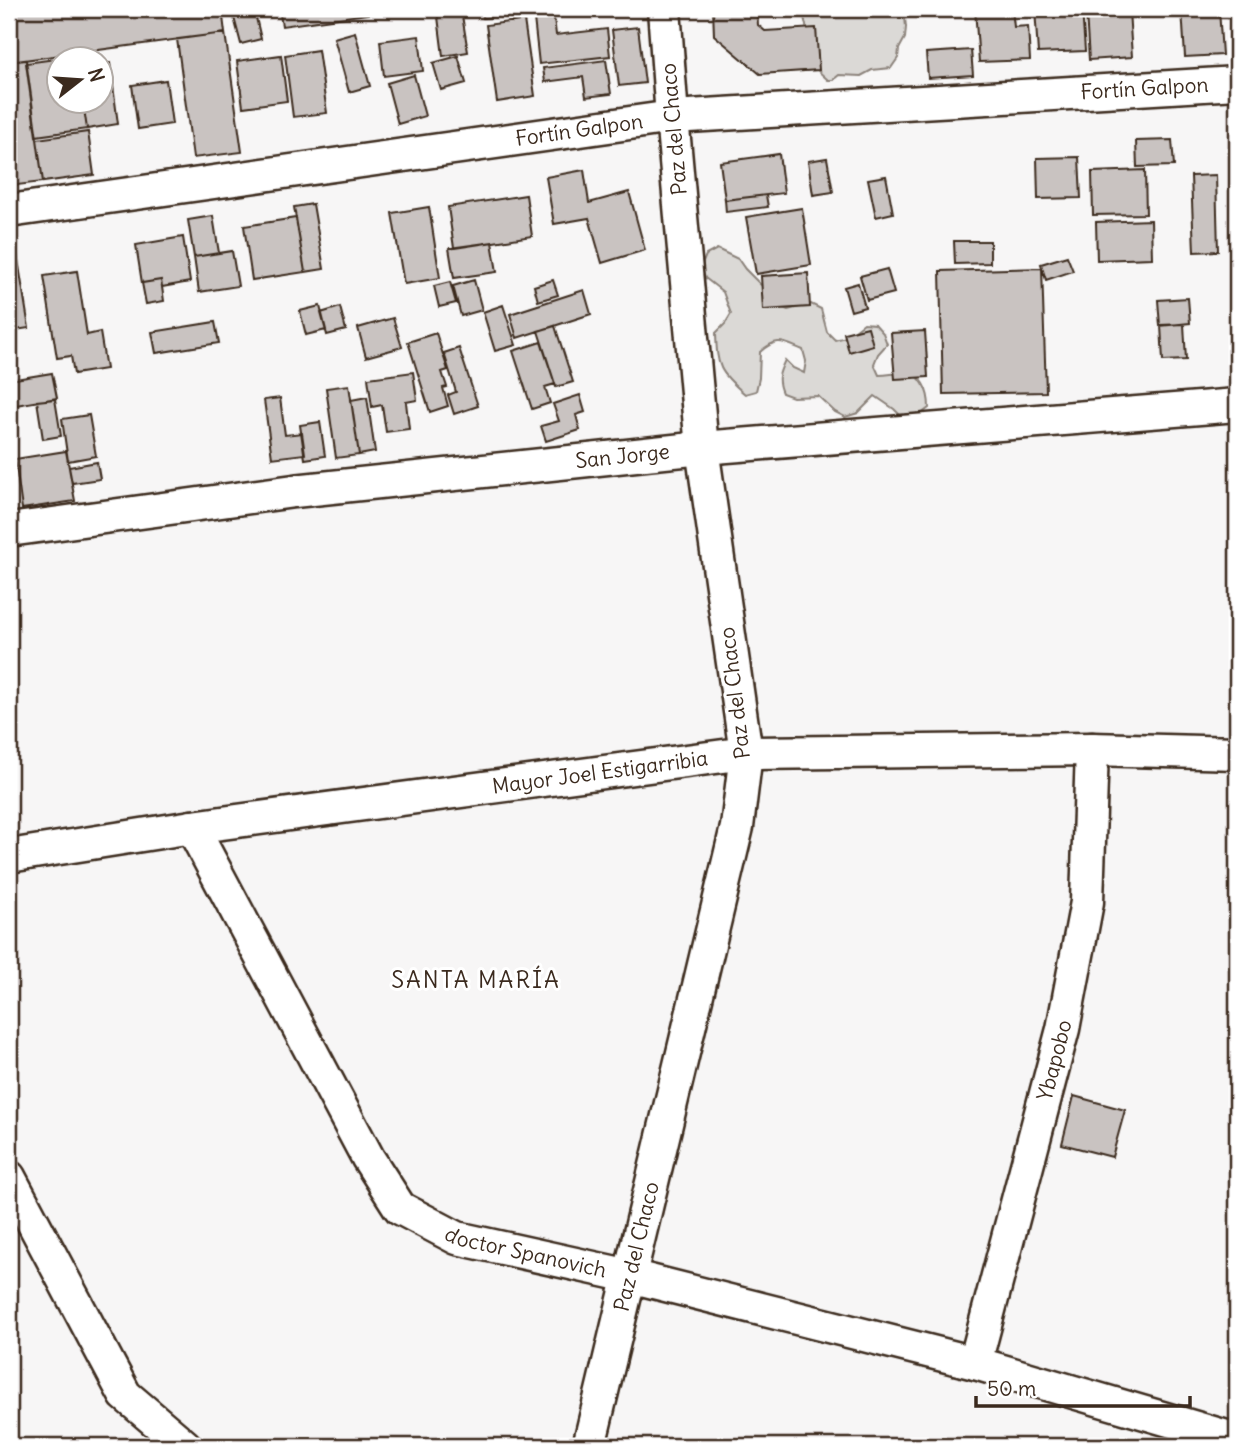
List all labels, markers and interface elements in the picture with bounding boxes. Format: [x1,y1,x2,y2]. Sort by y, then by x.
north arrow [46,46,116,116]
street label: Paz del Chaco [654,62,693,196]
text: N [83,65,110,85]
street label: Fortín Galpon [1080,71,1209,105]
street label: Fortín Galpon [514,107,645,152]
street label: San Jorge [574,437,671,474]
street label: Paz del Chaco [713,626,756,760]
street label: Mayor Joel Estigarribia [491,744,709,800]
district label: SANTA MARÍA [391,965,561,994]
street label: Ybapobo [1031,1018,1077,1103]
street label: Paz del Chaco [608,1179,665,1314]
street label: doctor Spanovich [440,1220,609,1283]
scale bar [976,1364,1190,1408]
text: 50 m [987,1375,1036,1402]

